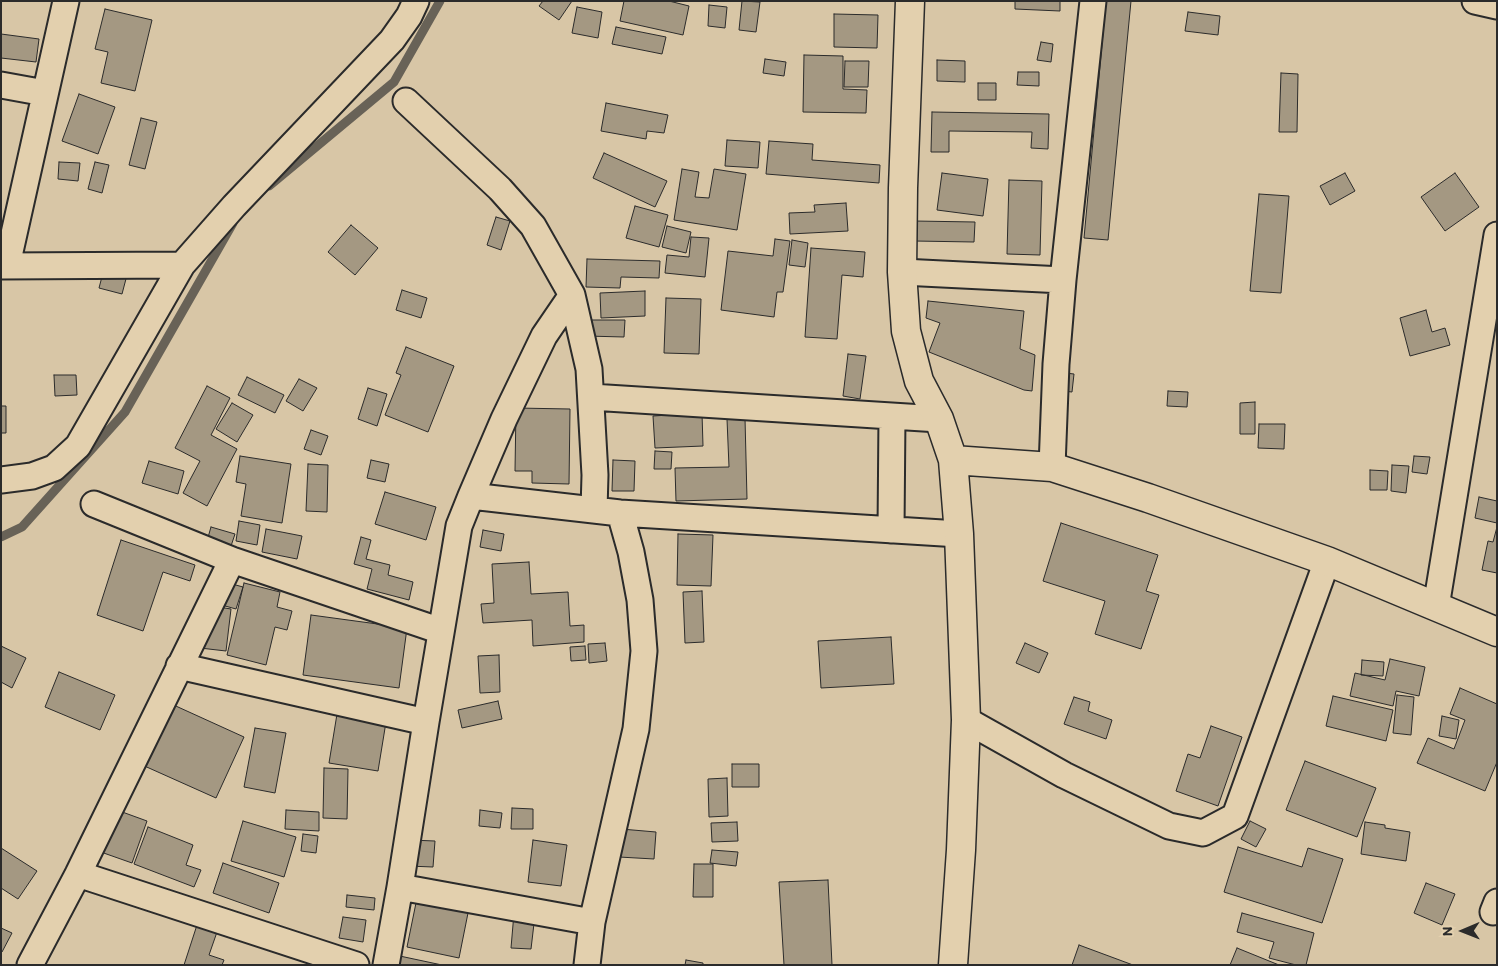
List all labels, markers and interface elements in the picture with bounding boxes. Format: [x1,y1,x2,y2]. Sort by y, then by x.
north arrow [1438,906,1488,956]
text: N [1439,926,1456,936]

